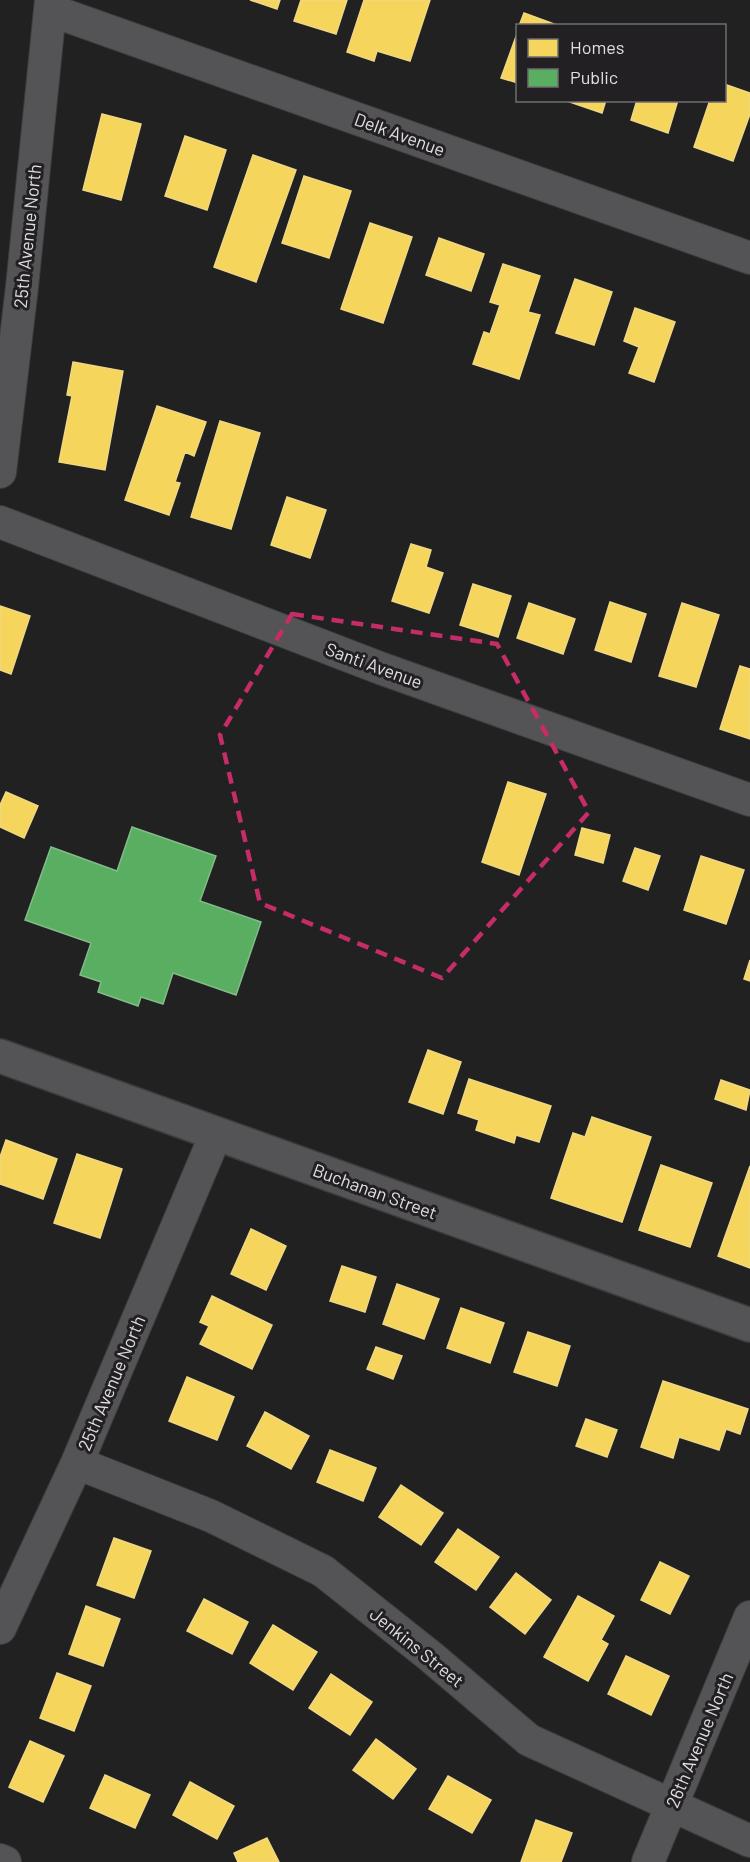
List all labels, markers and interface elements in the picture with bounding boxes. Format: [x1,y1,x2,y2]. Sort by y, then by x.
legend [516,24,726,102]
text: Homes [570,36,624,58]
text: Public [570,66,618,88]
street label: Delk Avenue [352,107,448,161]
street label: 25th Avenue North [9,163,45,309]
street label: Santi Avenue [323,637,425,693]
street label: Buchanan Street [310,1158,440,1224]
street label: 25th Avenue North [73,1312,149,1454]
street label: Jenkins Street [366,1602,468,1692]
street label: 26th Avenue North [661,1669,737,1811]

